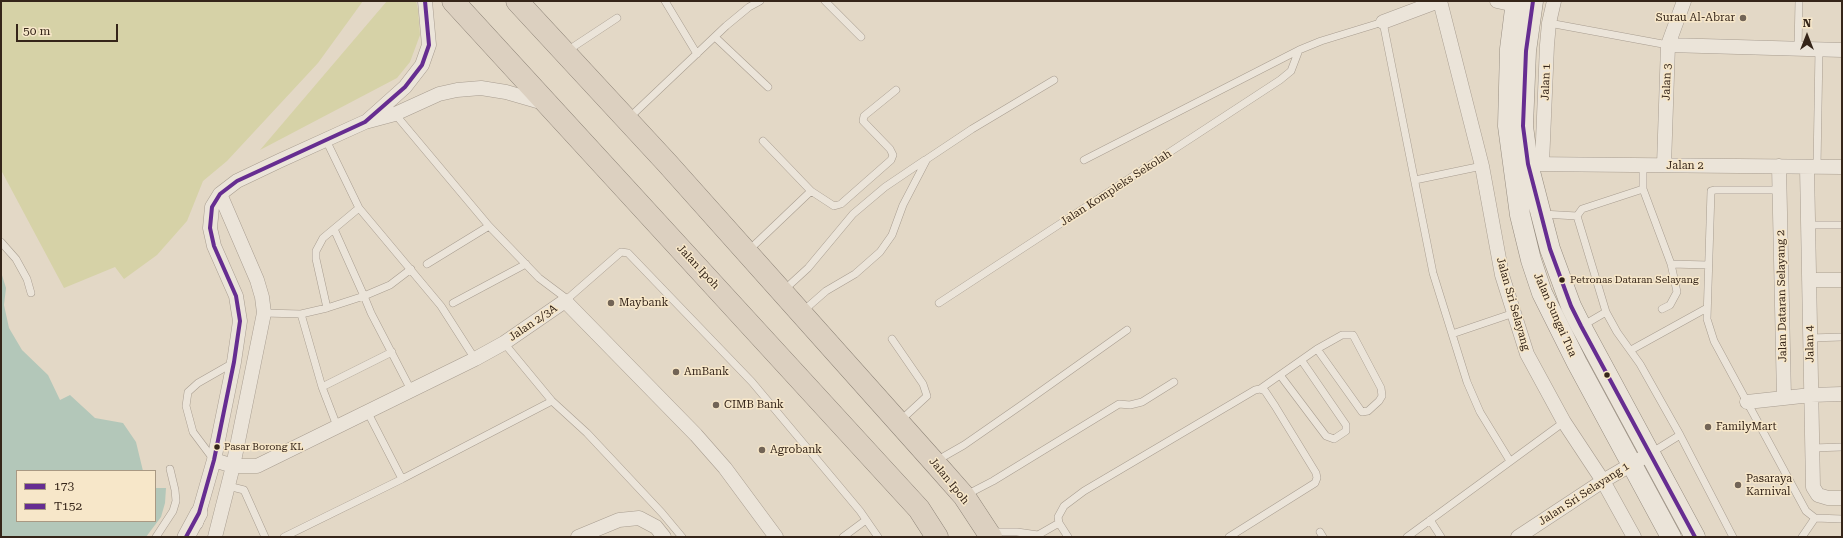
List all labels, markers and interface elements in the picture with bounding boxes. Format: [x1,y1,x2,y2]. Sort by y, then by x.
place label: Surau Al-Abrar [1656,11,1735,25]
marker: Surau Al-Abrar [1738,13,1748,23]
scale bar [18,16,120,42]
north arrow [1787,16,1827,56]
text: N [1803,17,1811,30]
text: 50 m [23,24,50,38]
street label: Jalan 1 [1539,63,1553,101]
street label: Jalan 3 [1660,63,1674,101]
street label: Jalan Kompleks Sekolah [1058,147,1174,229]
street label: Jalan 2 [1666,159,1704,173]
street label: Jalan Dataran Selayang 2 [1774,230,1790,362]
street label: Jalan Ipoh [674,242,722,292]
street label: Jalan Sri Selayang [1493,256,1533,352]
street label: Jalan Sungai Tua [1531,271,1579,359]
place label: Petronas Dataran Selayang [1570,274,1699,286]
marker: Petronas Dataran Selayang [1557,275,1567,285]
place label: Maybank [619,296,668,310]
marker: Maybank [606,298,616,308]
street label: Jalan 2/3A [506,302,560,344]
street label: Jalan 4 [1803,325,1817,363]
place label: AmBank [684,365,729,379]
marker: AmBank [671,367,681,377]
unlabelled marker [1602,370,1612,380]
place label: CIMB Bank [724,398,784,412]
marker: CIMB Bank [711,400,721,410]
place label: FamilyMart [1716,420,1777,434]
marker: FamilyMart [1703,422,1713,432]
place label: Pasar Borong KL [224,441,303,453]
marker: Pasar Borong KL [212,442,222,452]
place label: Agrobank [770,443,822,457]
marker: Agrobank [757,445,767,455]
street label: Jalan Ipoh [926,455,972,507]
street label: Jalan Sri Selayang 1 [1536,460,1632,528]
legend [16,470,156,522]
place label: Pasaraya Karnival [1746,472,1792,498]
text: 173 [54,479,74,493]
marker: Pasaraya Karnival [1733,480,1743,490]
text: T152 [54,499,82,513]

